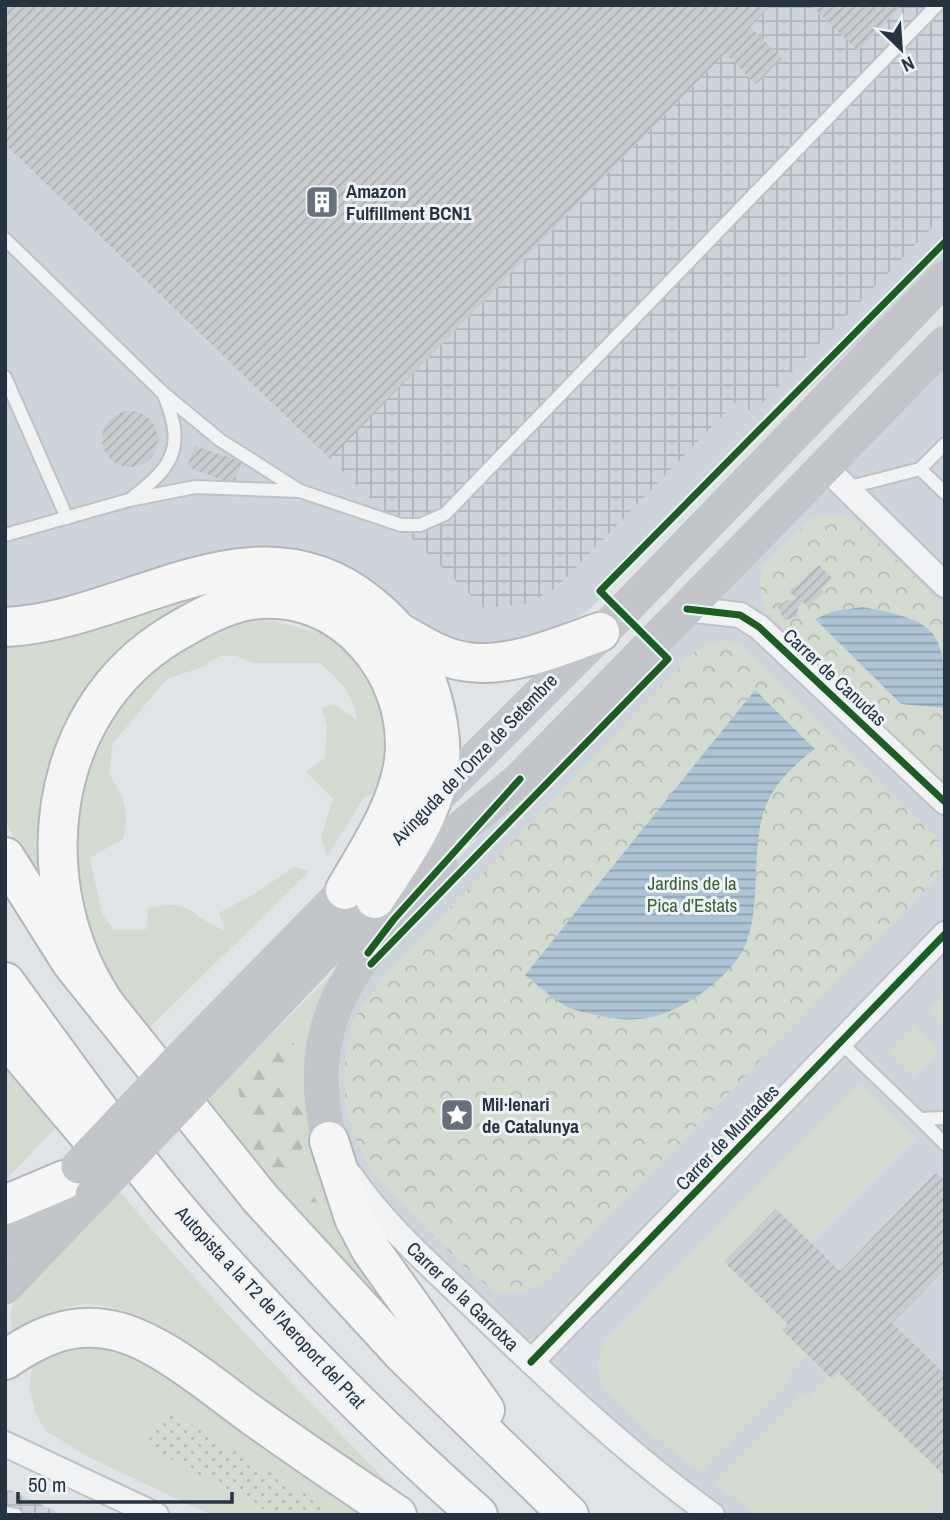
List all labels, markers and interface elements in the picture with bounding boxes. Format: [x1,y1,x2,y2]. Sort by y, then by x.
north arrow [866,14,936,84]
text: N [898,50,919,79]
place label: Amazon Fulfillment BCN1 [346,178,472,226]
building icon: Amazon Fulfillment BCN1 [303,183,341,221]
street label: Carrer de Canudas [778,622,892,732]
street label: Avinguda de l'Onze de Setembre [384,668,563,851]
park label: Jardins de la Pica d'Estats [647,870,737,918]
street label: Carrer de Muntades [670,1078,785,1196]
place label: Mil·lenari de Catalunya [482,1091,579,1139]
place icon: Mil·lenari de Catalunya [438,1096,476,1134]
street label: Autopista a la T2 de l'Aeroport del Prat [170,1199,372,1414]
street label: Carrer de la Garrotxa [401,1236,525,1357]
scale bar [18,1460,231,1504]
text: 50 m [28,1470,66,1499]

